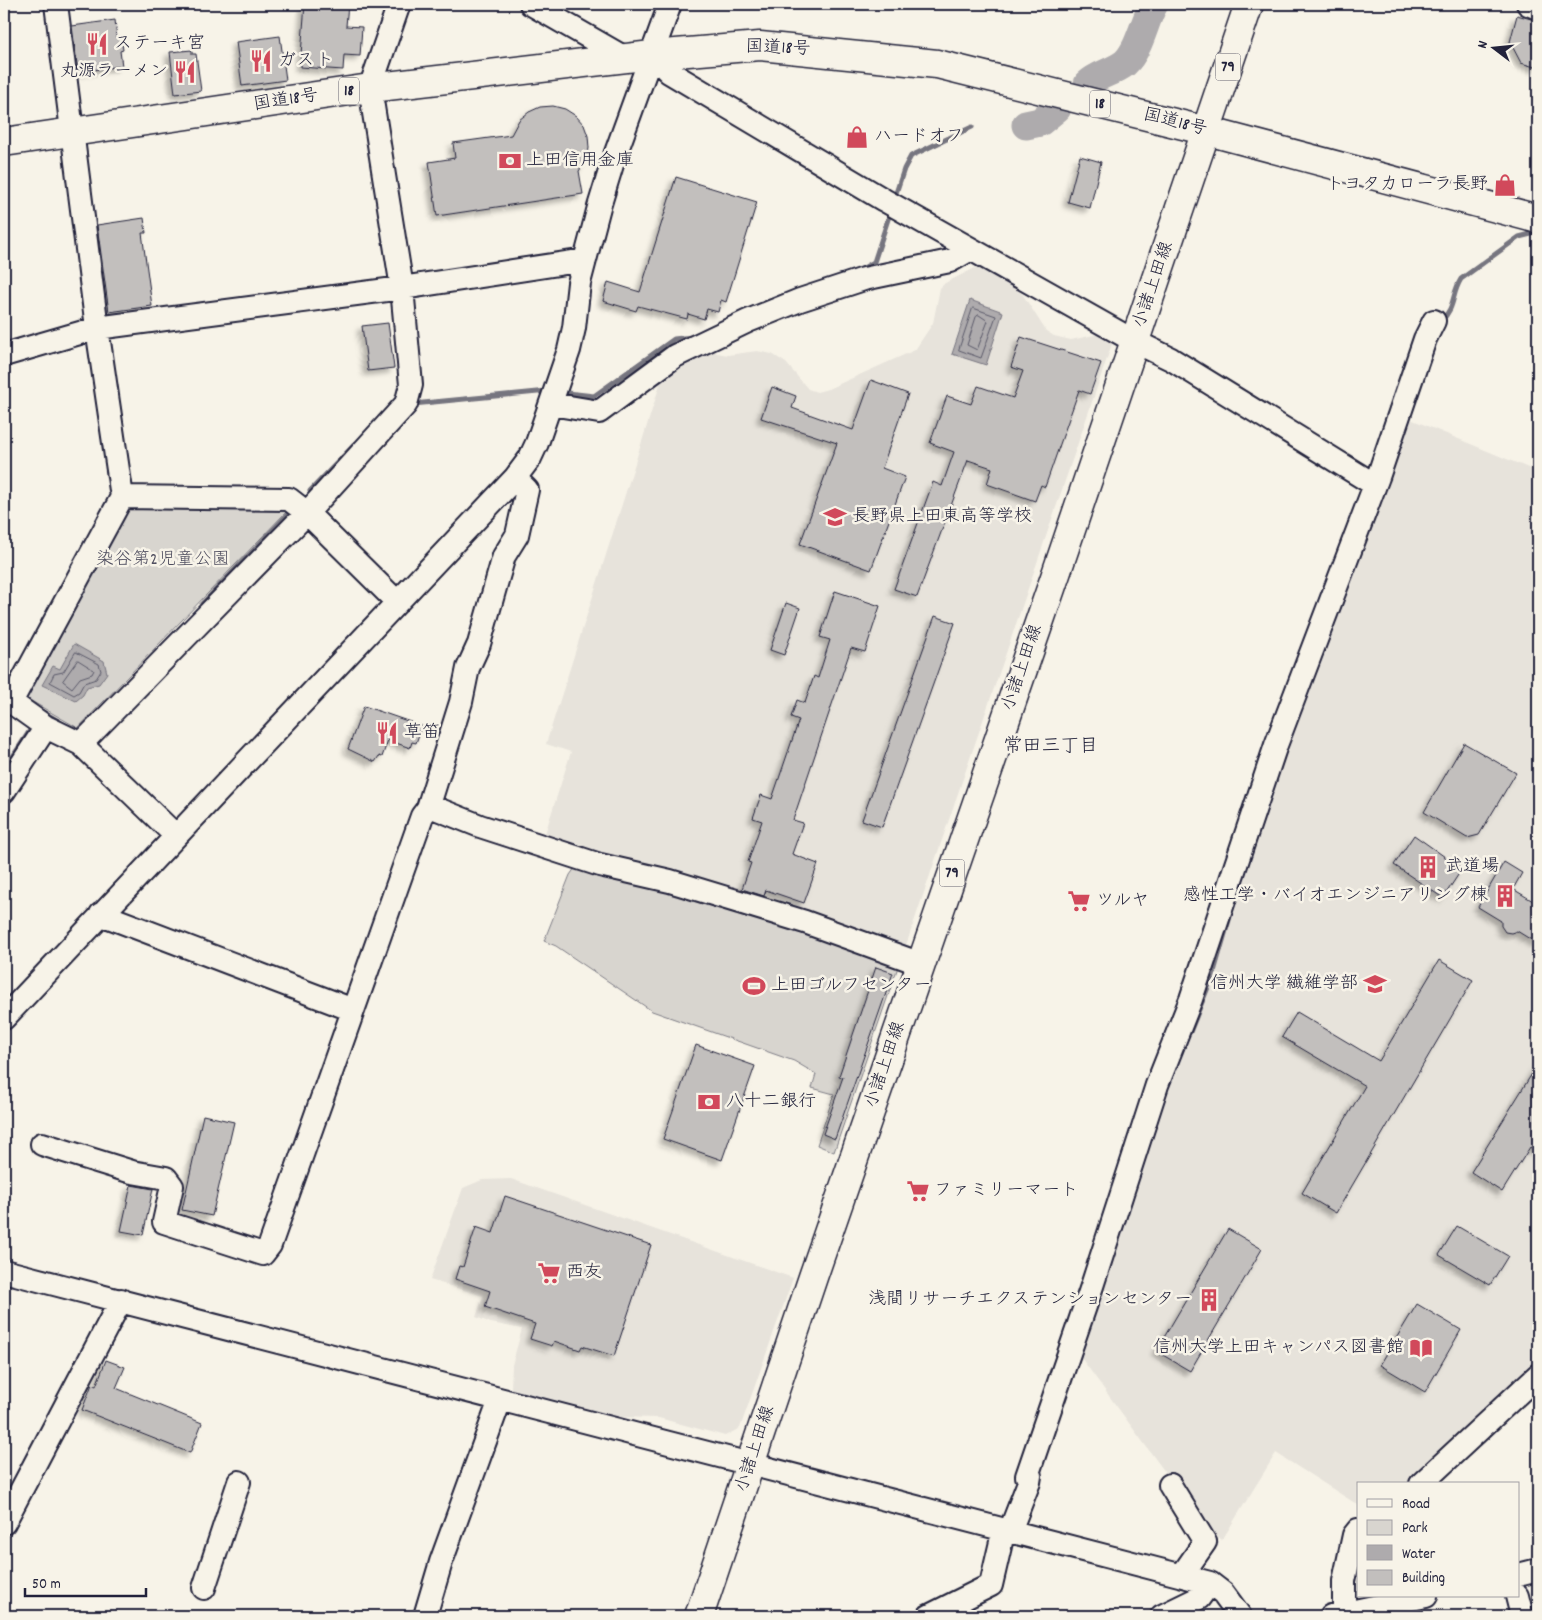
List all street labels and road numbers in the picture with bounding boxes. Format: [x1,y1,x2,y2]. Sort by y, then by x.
street label: 国道18号 [745,35,811,63]
road number: 79 [1216,54,1240,80]
road number: 18 [339,78,359,104]
street label: 国道18号 [252,84,320,118]
road number: 18 [1090,90,1110,118]
street label: 国道18号 [1140,103,1210,143]
street label: 小諸上田線 [1128,238,1180,332]
street label: 小諸上田線 [997,621,1049,715]
road number: 79 [940,860,964,886]
street label: 小諸上田線 [860,1018,912,1112]
street label: 小諸上田線 [730,1402,782,1496]

